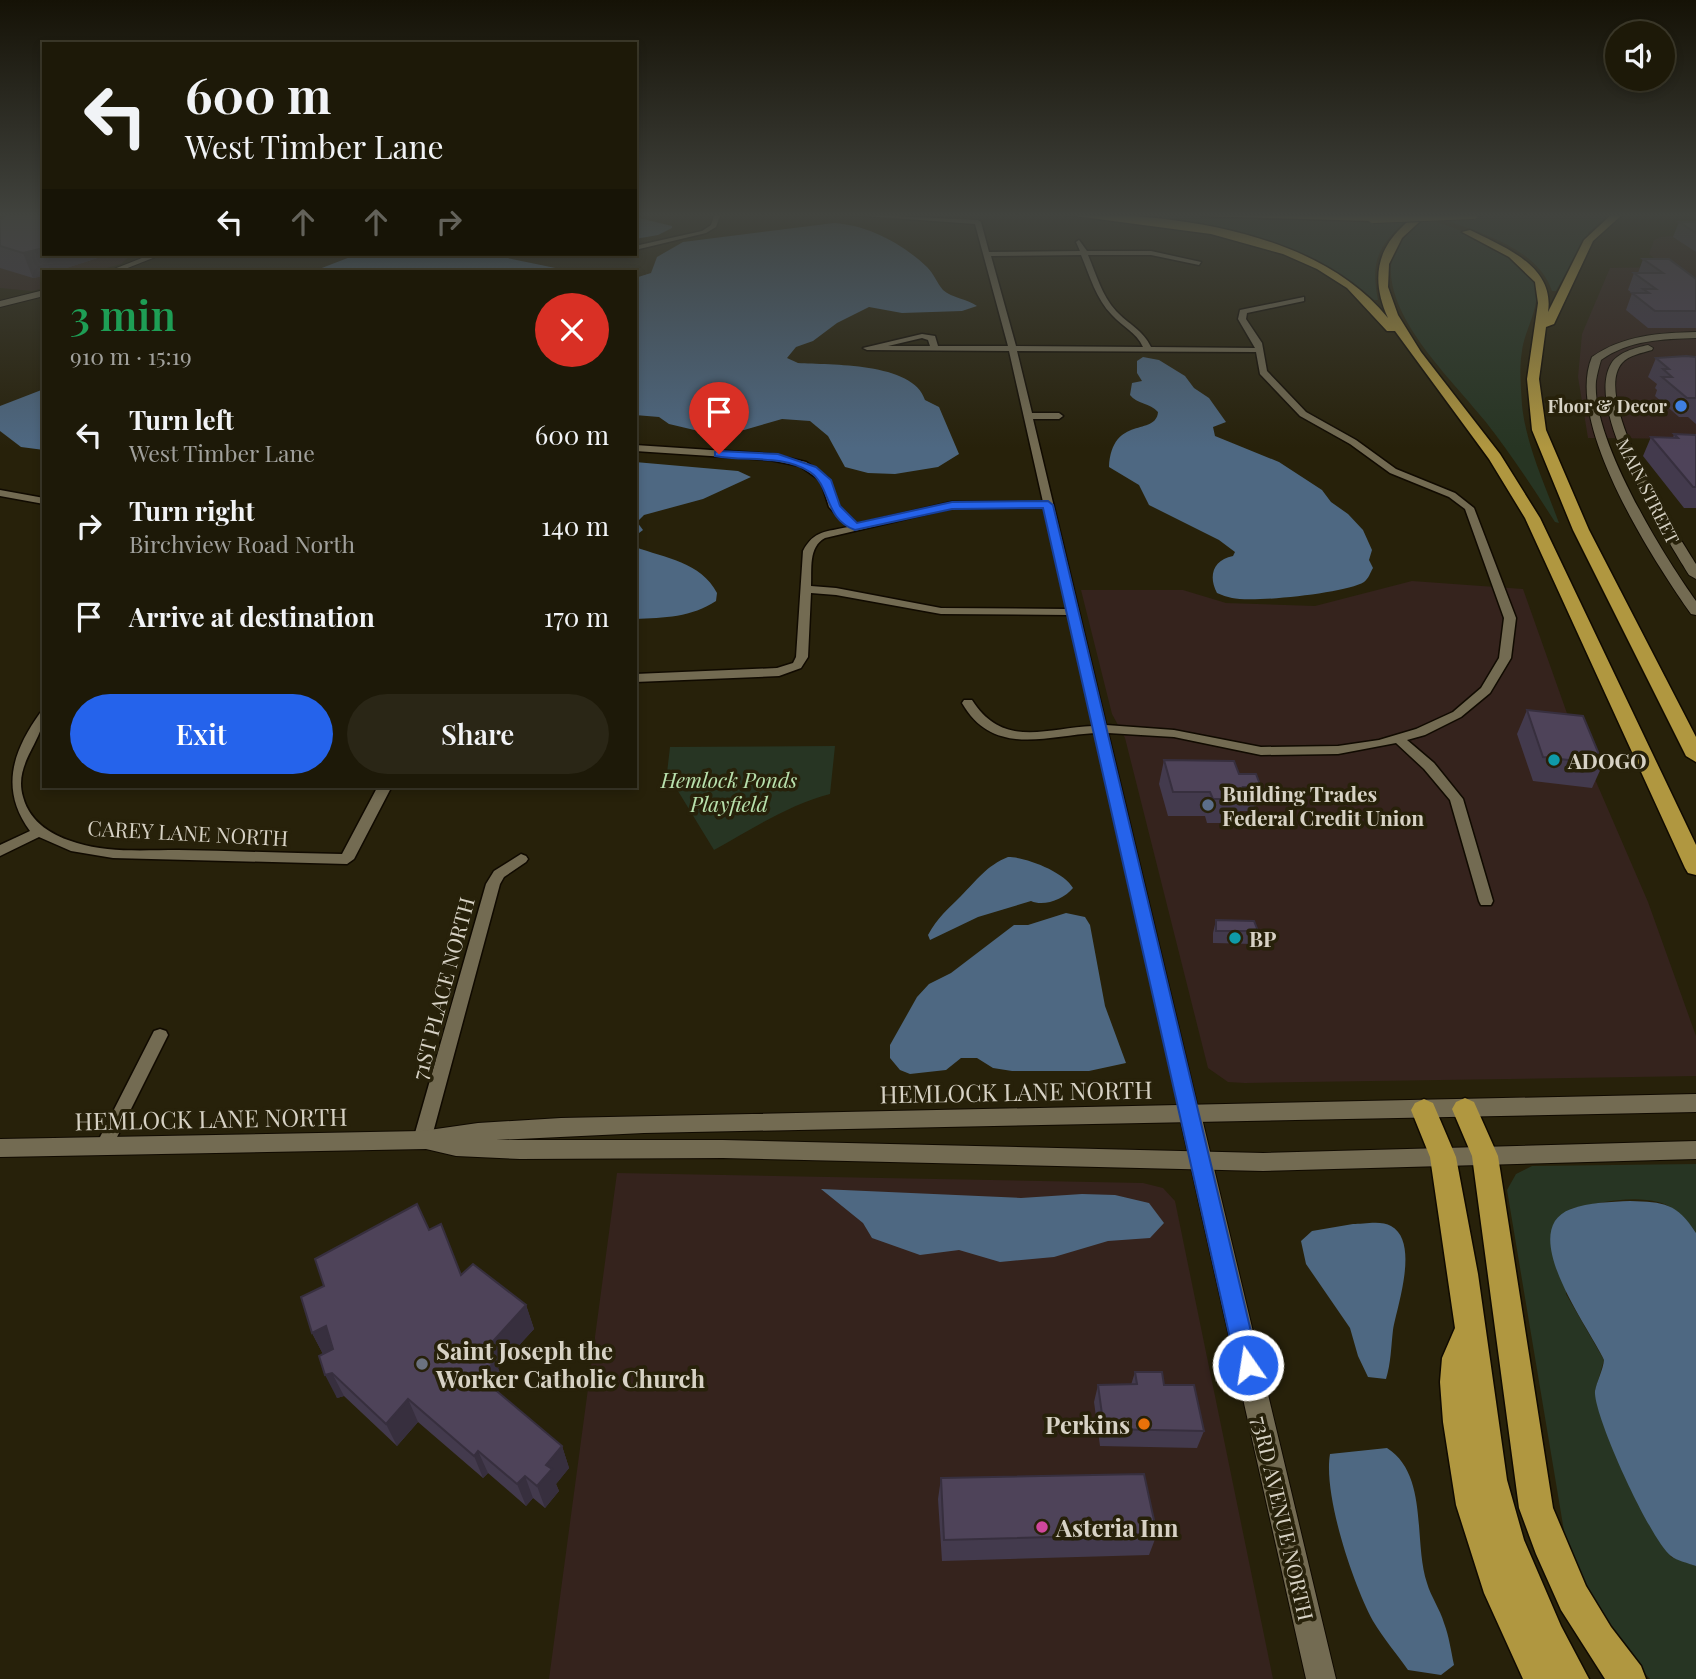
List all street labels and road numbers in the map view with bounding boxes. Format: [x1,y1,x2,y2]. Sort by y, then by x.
street label: MAIN STREET [1611,434,1685,548]
street label: CAREY LANE NORTH [87,813,289,851]
street label: 71ST PLACE NORTH [404,893,480,1082]
street label: HEMLOCK LANE NORTH [879,1073,1153,1109]
street label: HEMLOCK LANE NORTH [74,1100,348,1136]
street label: 73RD AVENUE NORTH [1247,1413,1321,1623]

